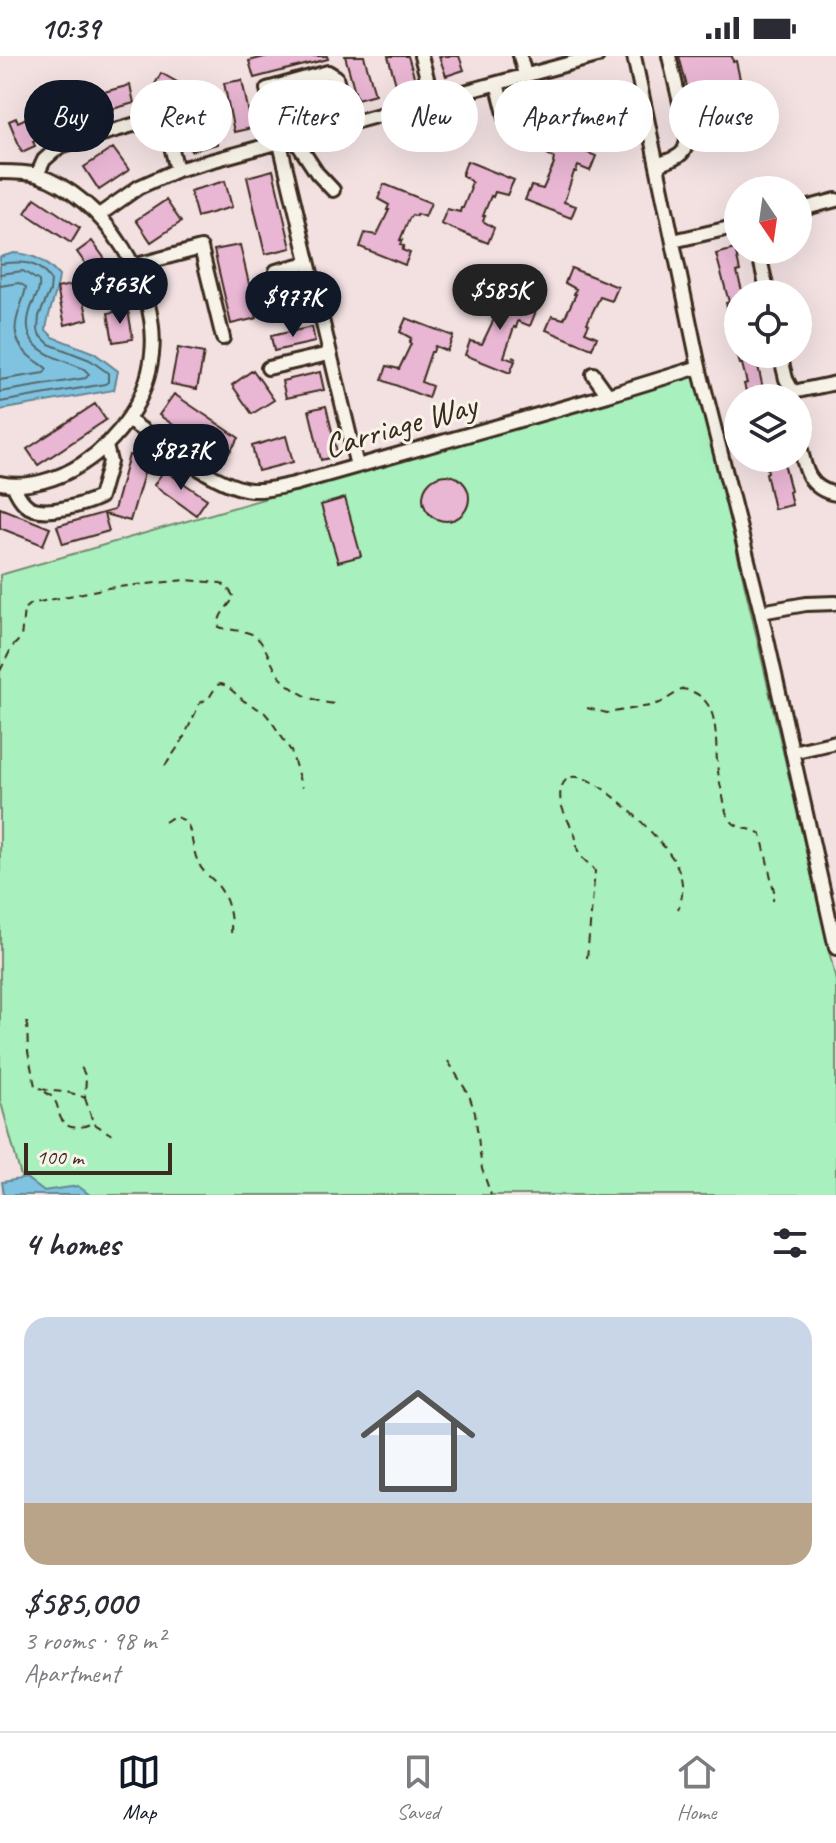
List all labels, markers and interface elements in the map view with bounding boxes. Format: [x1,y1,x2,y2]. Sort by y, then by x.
text: 10:39 [40,9,100,47]
chip: Buy [24,80,114,152]
chip: Rent [130,80,232,152]
chip: Filters [248,80,365,152]
chip: New [381,80,478,152]
chip: Apartment [494,80,653,152]
chip: House [669,80,779,152]
north arrow [724,176,812,264]
map controls [724,176,812,472]
pin: $763K [64,258,176,326]
pin: $585K [444,264,556,332]
text: $763K [90,267,150,300]
pin: $977K [237,271,349,339]
text: $585K [470,273,530,306]
text: $977K [263,280,323,313]
button: locate [724,280,812,368]
street label: Carriage Way [319,382,484,467]
button: layers [724,384,812,472]
pin: $827K [125,424,237,492]
text: $827K [151,433,211,466]
scale bar [24,1139,172,1175]
text: 100 m [36,1143,83,1171]
icon: filters [768,1221,812,1265]
text: 4 homes [24,1222,120,1265]
icon: home [346,1369,490,1513]
text: $585,000 [24,1581,137,1624]
text: 3 rooms · 98 m² [24,1624,165,1657]
text: Apartment [24,1657,120,1690]
tab: Map [117,1750,161,1826]
tab: Saved [396,1750,440,1826]
tab: Home [675,1750,719,1826]

